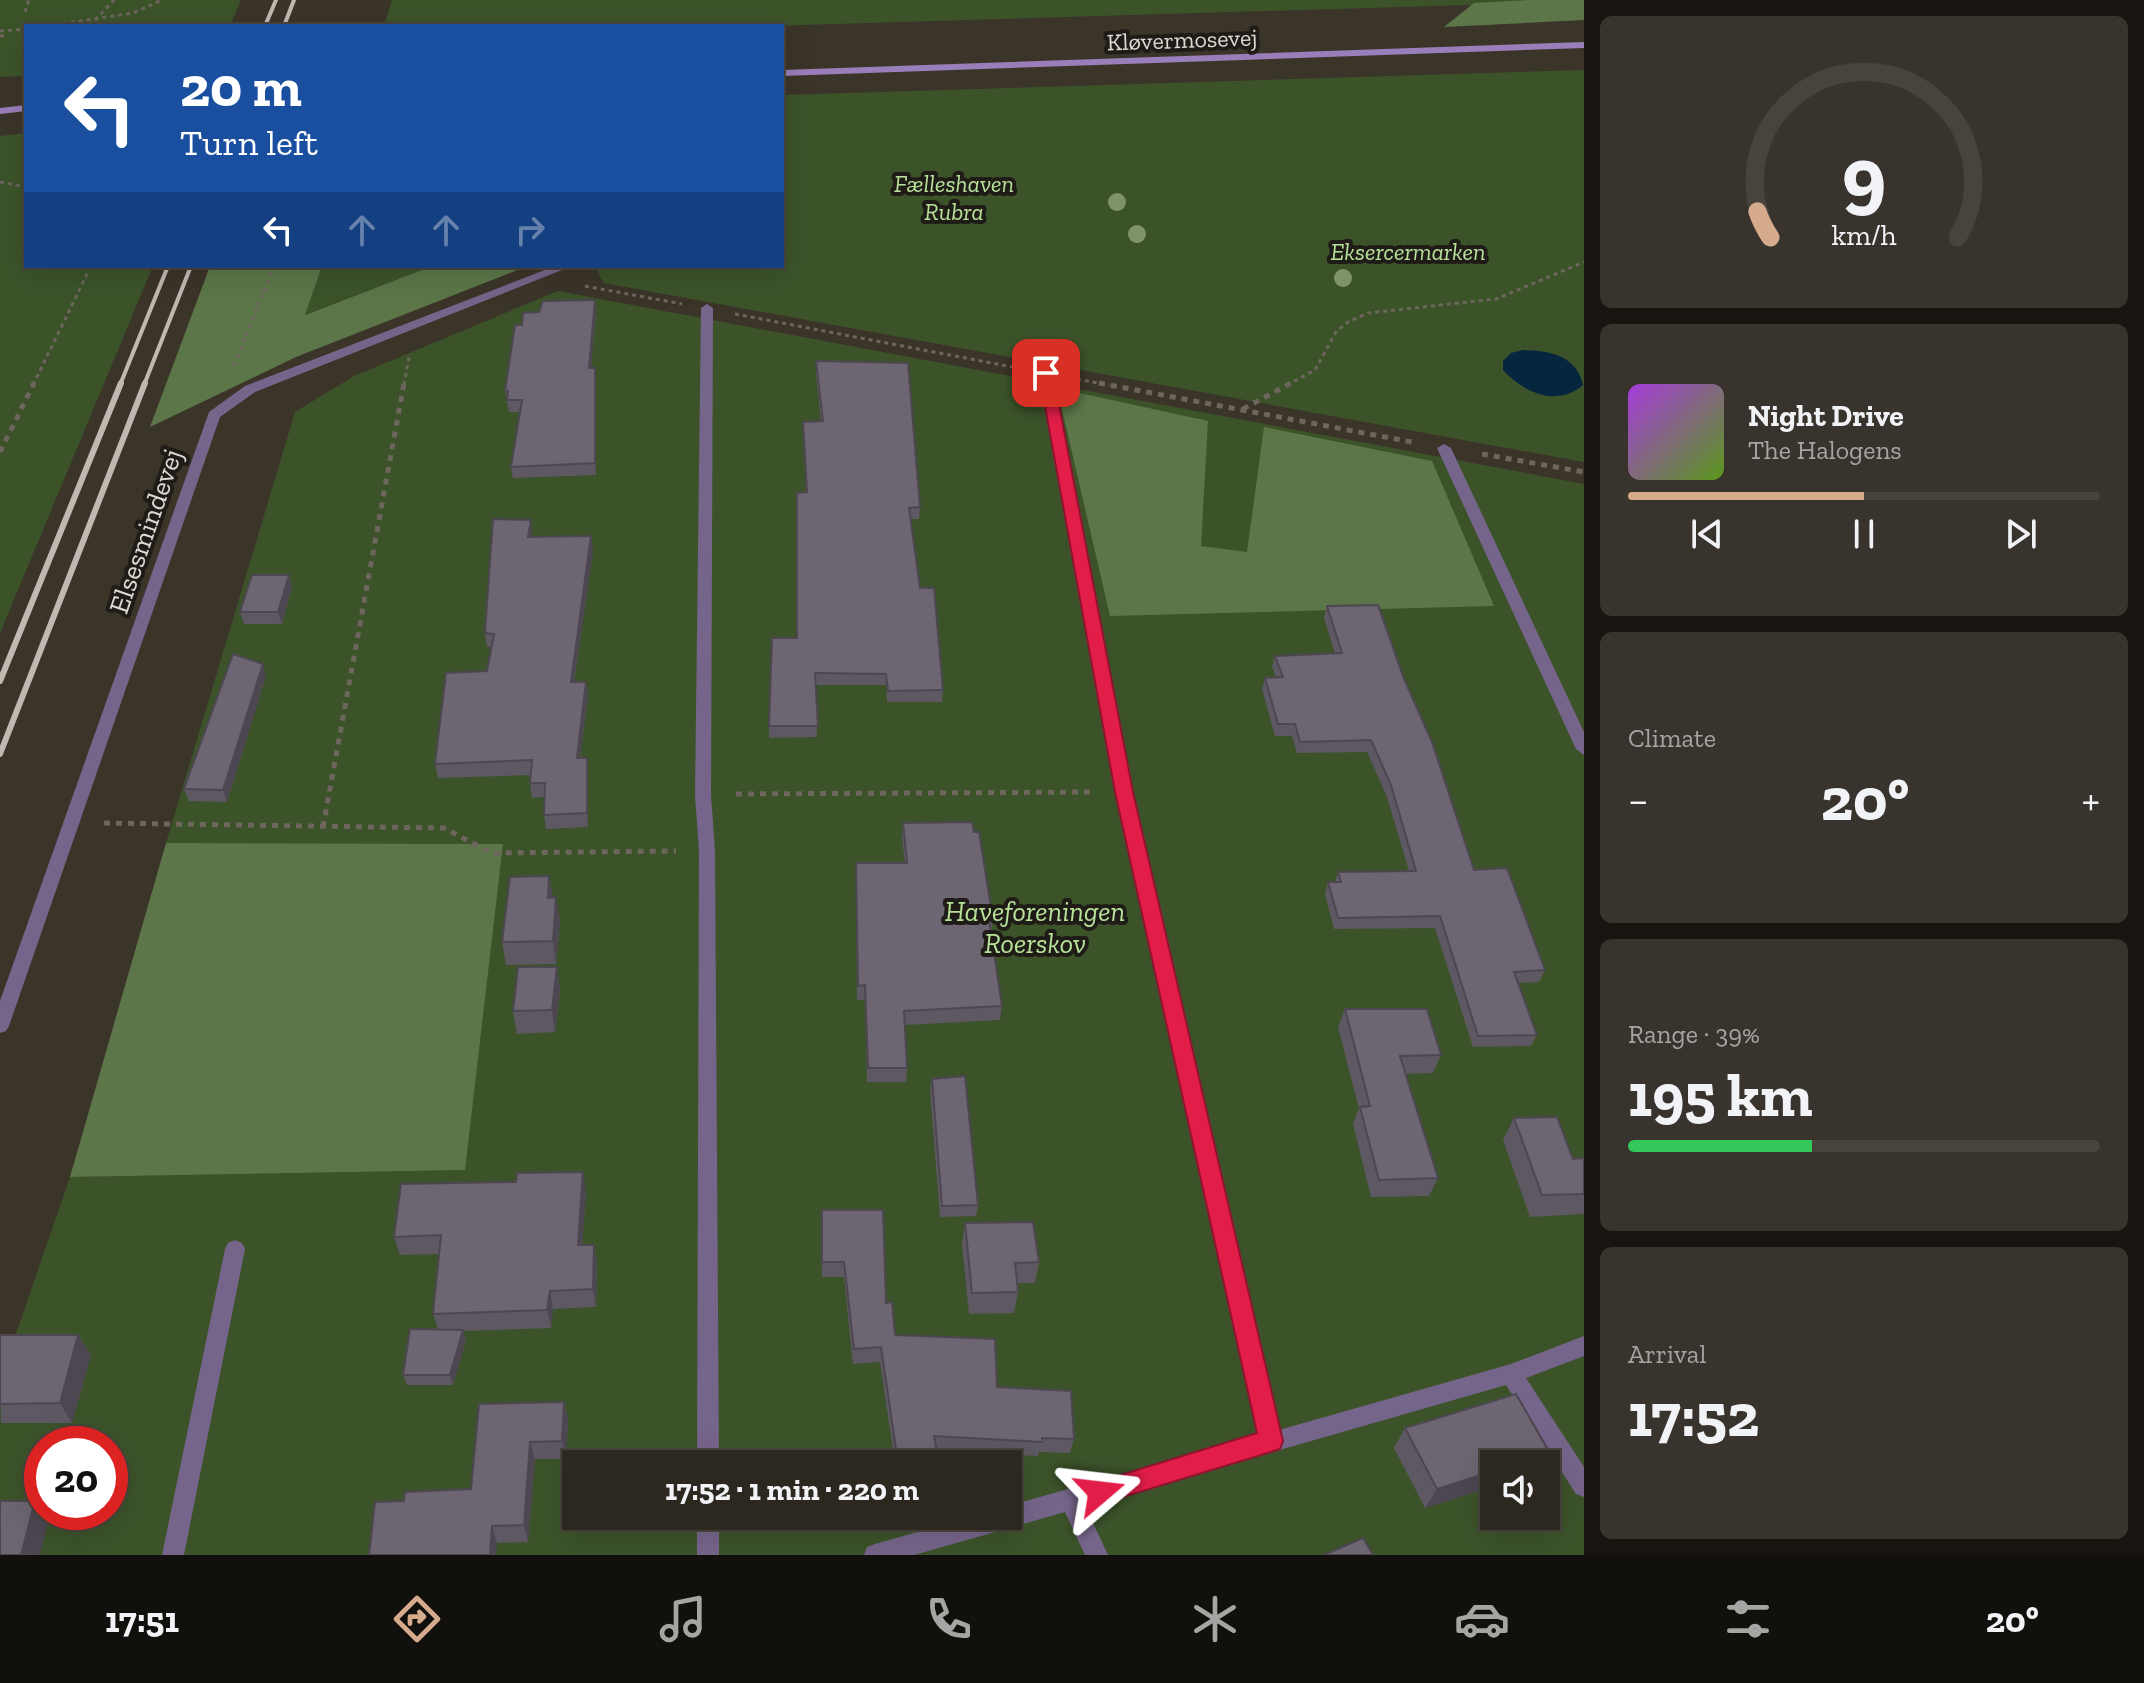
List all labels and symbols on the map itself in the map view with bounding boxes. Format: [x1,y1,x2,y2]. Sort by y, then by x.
street label: Kløvermosevej [1106,22,1258,57]
park label: Fælleshaven Rubra [894,169,1014,226]
park label: Eksercermarken [1330,237,1486,266]
pin [1012,339,1080,407]
street label: Elsesmindevej [102,445,189,618]
park label: Haveforeningen Roerskov [945,895,1125,960]
speed limit sign: 20 [24,1426,128,1530]
position arrow [1058,1450,1142,1534]

